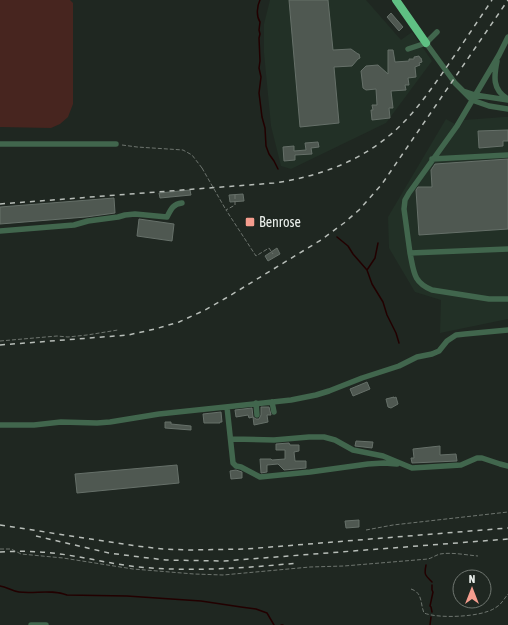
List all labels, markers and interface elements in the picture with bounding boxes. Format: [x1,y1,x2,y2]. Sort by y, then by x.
place label: Benrose [259,214,301,230]
marker: Benrose [244,216,256,228]
north arrow [452,569,492,609]
text: N [469,573,475,585]

